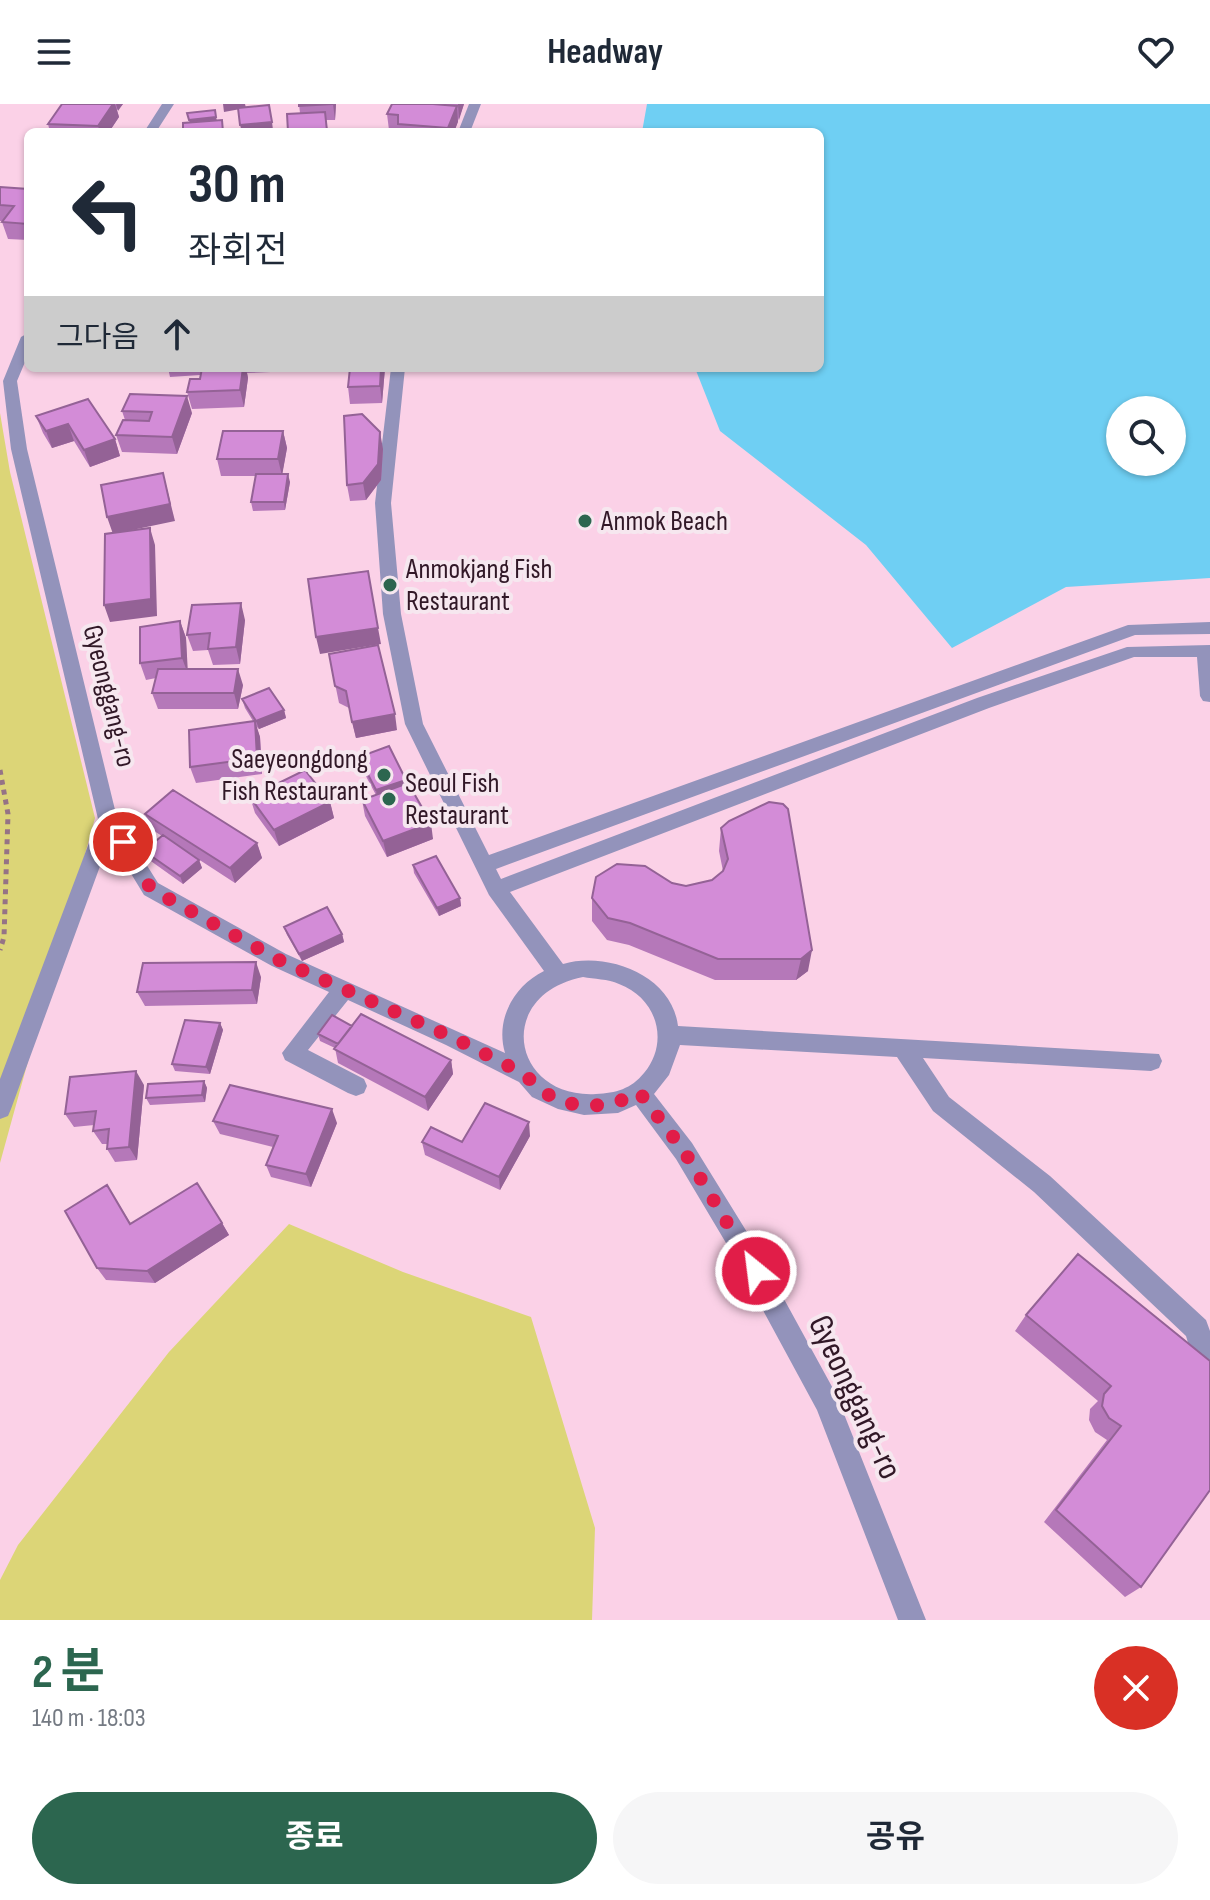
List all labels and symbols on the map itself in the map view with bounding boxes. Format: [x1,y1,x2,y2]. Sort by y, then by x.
place label: Anmok Beach [600,505,728,538]
marker: Anmok Beach [576,512,594,530]
place label: Anmokjang Fish Restaurant [405,553,552,618]
marker: Anmokjang Fish Restaurant [381,576,399,594]
street label: Gyeonggang-ro [75,622,143,770]
place label: Saeyeongdong Fish Restaurant [221,743,368,808]
marker: Saeyeongdong Fish Restaurant [375,766,393,784]
place label: Seoul Fish Restaurant [405,767,509,832]
marker: Seoul Fish Restaurant [380,790,398,808]
pin [89,808,157,876]
position arrow [714,1229,798,1313]
street label: Gyeonggang-ro [799,1309,911,1485]

